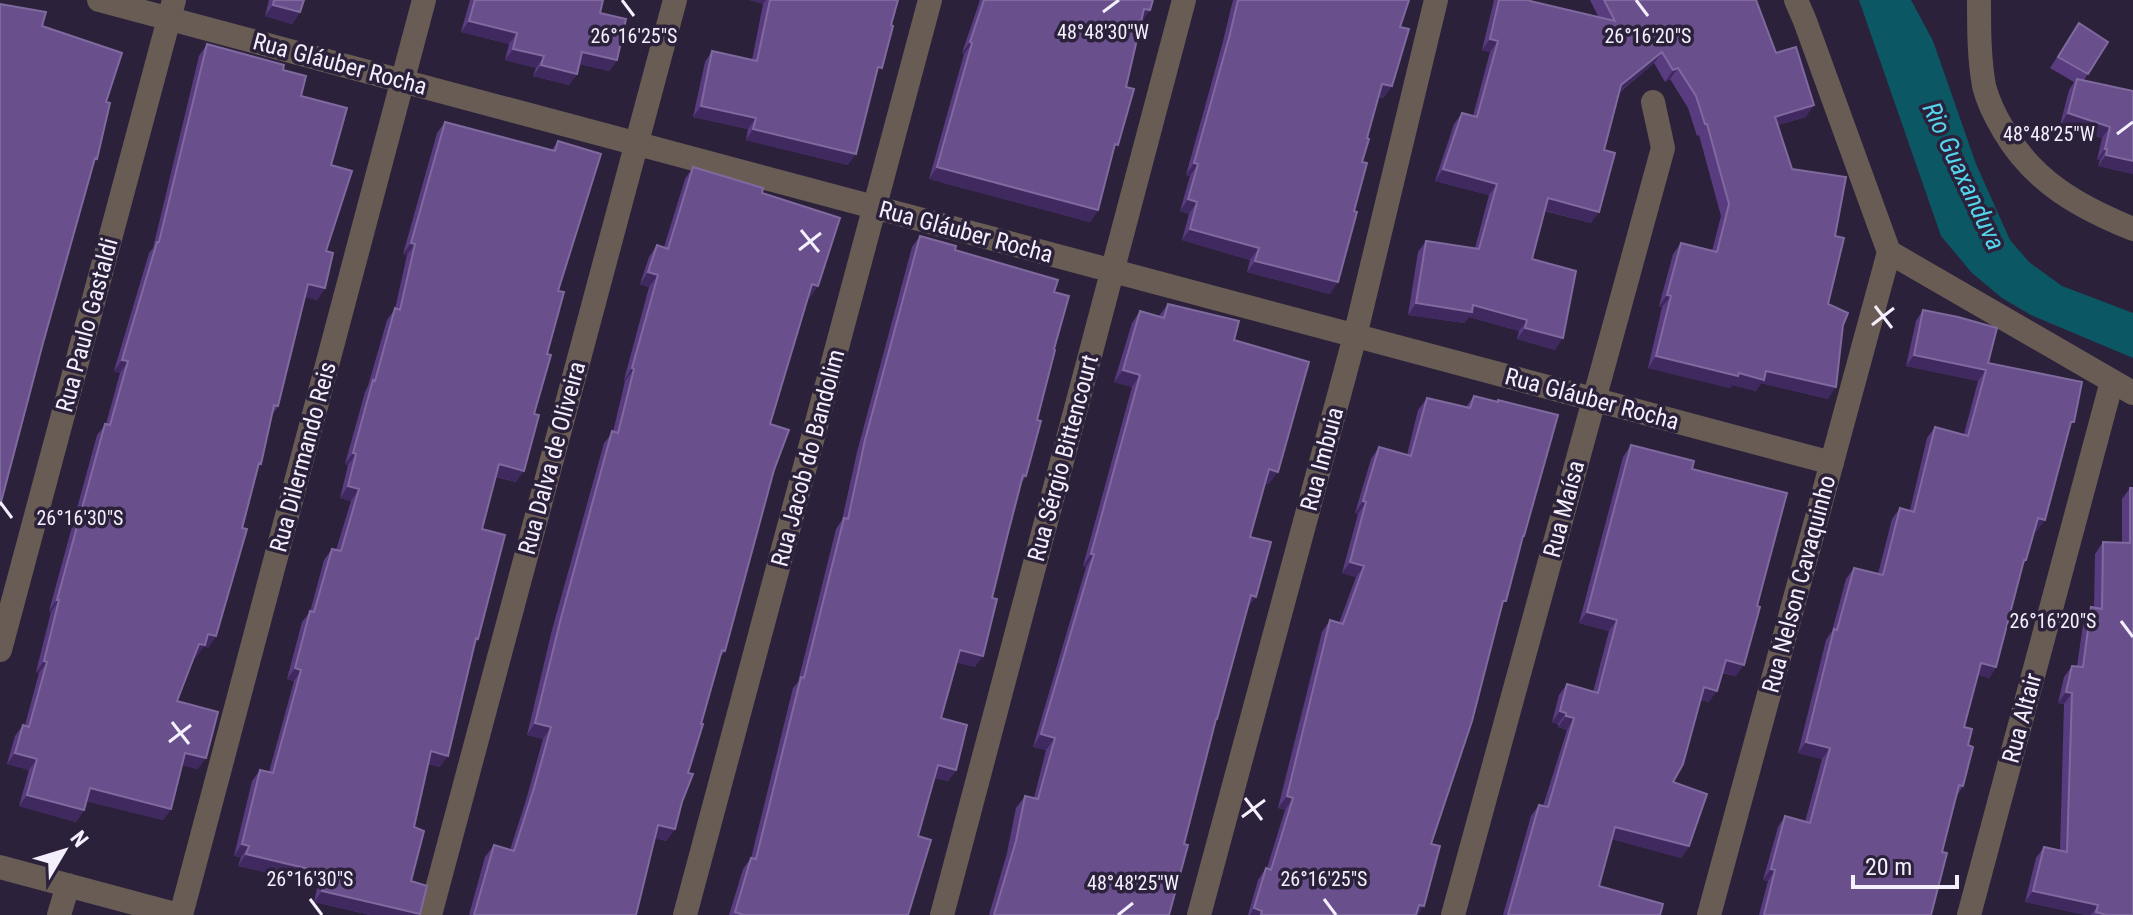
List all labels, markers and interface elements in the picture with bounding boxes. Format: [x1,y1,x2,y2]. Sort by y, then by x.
text: 48°48'30"W [1057,20,1149,44]
text: 26°16'25"S [591,24,677,48]
text: 26°16'20"S [1605,24,1691,48]
street label: Rua Gláuber Rocha [250,27,430,101]
water label: Rio Guaxanduva [1917,97,2011,255]
text: 48°48'25"W [2003,122,2095,146]
street label: Rua Gláuber Rocha [876,195,1056,269]
street label: Rua Paulo Gastaldi [50,235,124,415]
street label: Rua Jacob do Bandolim [766,346,850,570]
street label: Rua Sérgio Bittencourt [1022,352,1104,564]
street label: Rua Dilermando Reis [264,359,342,555]
street label: Rua Dalva de Oliveira [513,359,591,557]
street label: Rua Gláuber Rocha [1502,362,1682,436]
street label: Rua Imbuia [1295,404,1349,514]
street label: Rua Maísa [1538,458,1590,560]
street label: Rua Nelson Cavaquinho [1756,472,1842,696]
text: 26°16'30"S [37,506,123,530]
text: 26°16'20"S [2010,609,2096,633]
street label: Rua Altair [1997,670,2047,766]
north arrow [24,811,104,891]
text: N [65,826,93,852]
scale bar [1853,839,1957,889]
text: 20 m [1865,853,1912,881]
text: 26°16'30"S [267,867,353,891]
text: 26°16'25"S [1281,867,1367,891]
text: 48°48'25"W [1087,871,1179,895]

